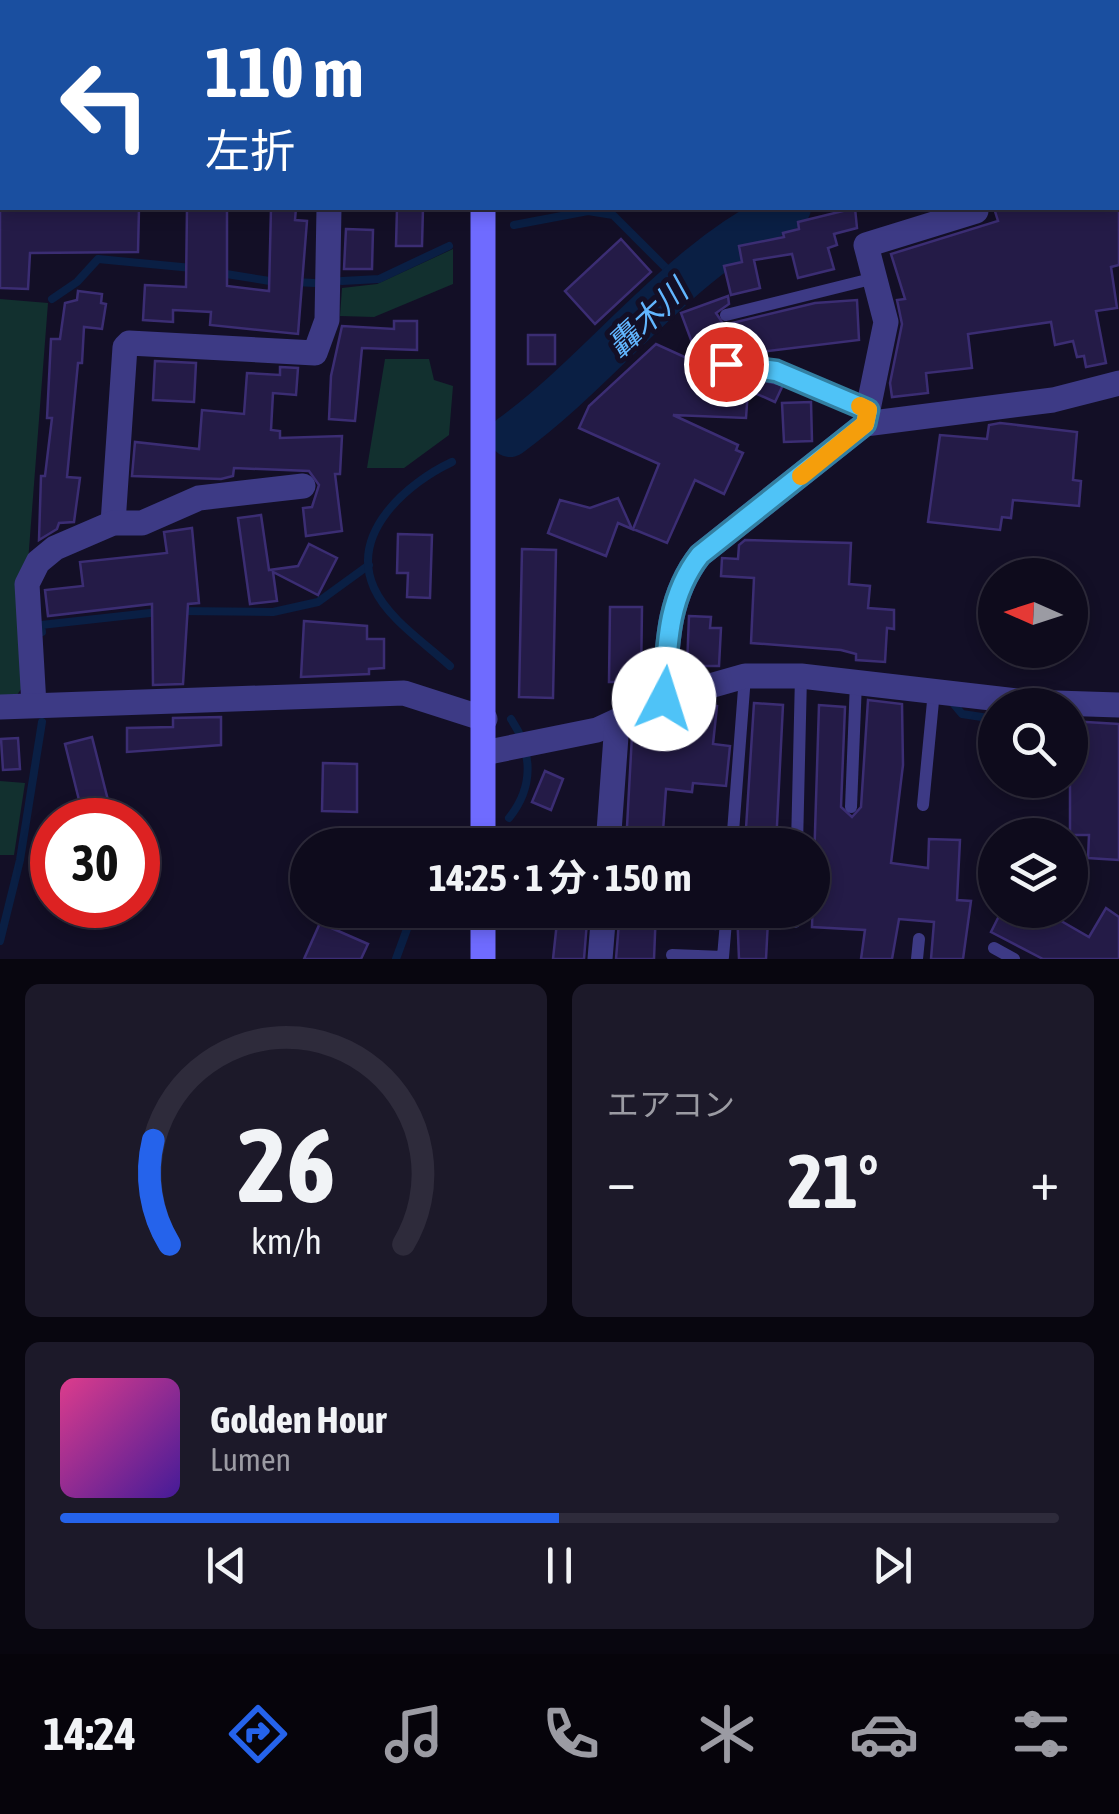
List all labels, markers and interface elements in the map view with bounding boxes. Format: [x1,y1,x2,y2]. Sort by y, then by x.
text: 110 m [205,32,364,112]
icon: left [40,40,170,170]
text: 左折 [205,125,295,177]
water label: 轟木川 [599,270,697,364]
pin [684,322,769,407]
icon: arrive [699,337,754,392]
north arrow [978,558,1088,668]
map controls [978,558,1088,928]
position arrow [612,647,716,751]
button: search [978,688,1088,798]
speed limit sign: 30 [30,798,160,928]
button: layers [978,818,1088,928]
text: 14:25 · 1 分 · 150 m [429,856,691,899]
text: エアコン [607,1086,735,1123]
text: 26 [237,1105,335,1224]
text: 21° [787,1138,879,1224]
text: − [607,1149,636,1212]
text: + [1030,1149,1059,1212]
text: km/h [251,1221,321,1262]
text: Golden Hour [210,1398,386,1441]
text: Lumen [210,1441,291,1478]
icon: previous [199,1538,254,1593]
icon: pause [532,1538,587,1593]
icon: next [865,1538,920,1593]
icon: directions [223,1699,293,1769]
icon: music [379,1699,449,1769]
icon: phone [536,1699,606,1769]
icon: climate [692,1699,762,1769]
icon: car [849,1699,919,1769]
icon: filters [1006,1699,1076,1769]
text: 14:24 [43,1708,136,1760]

